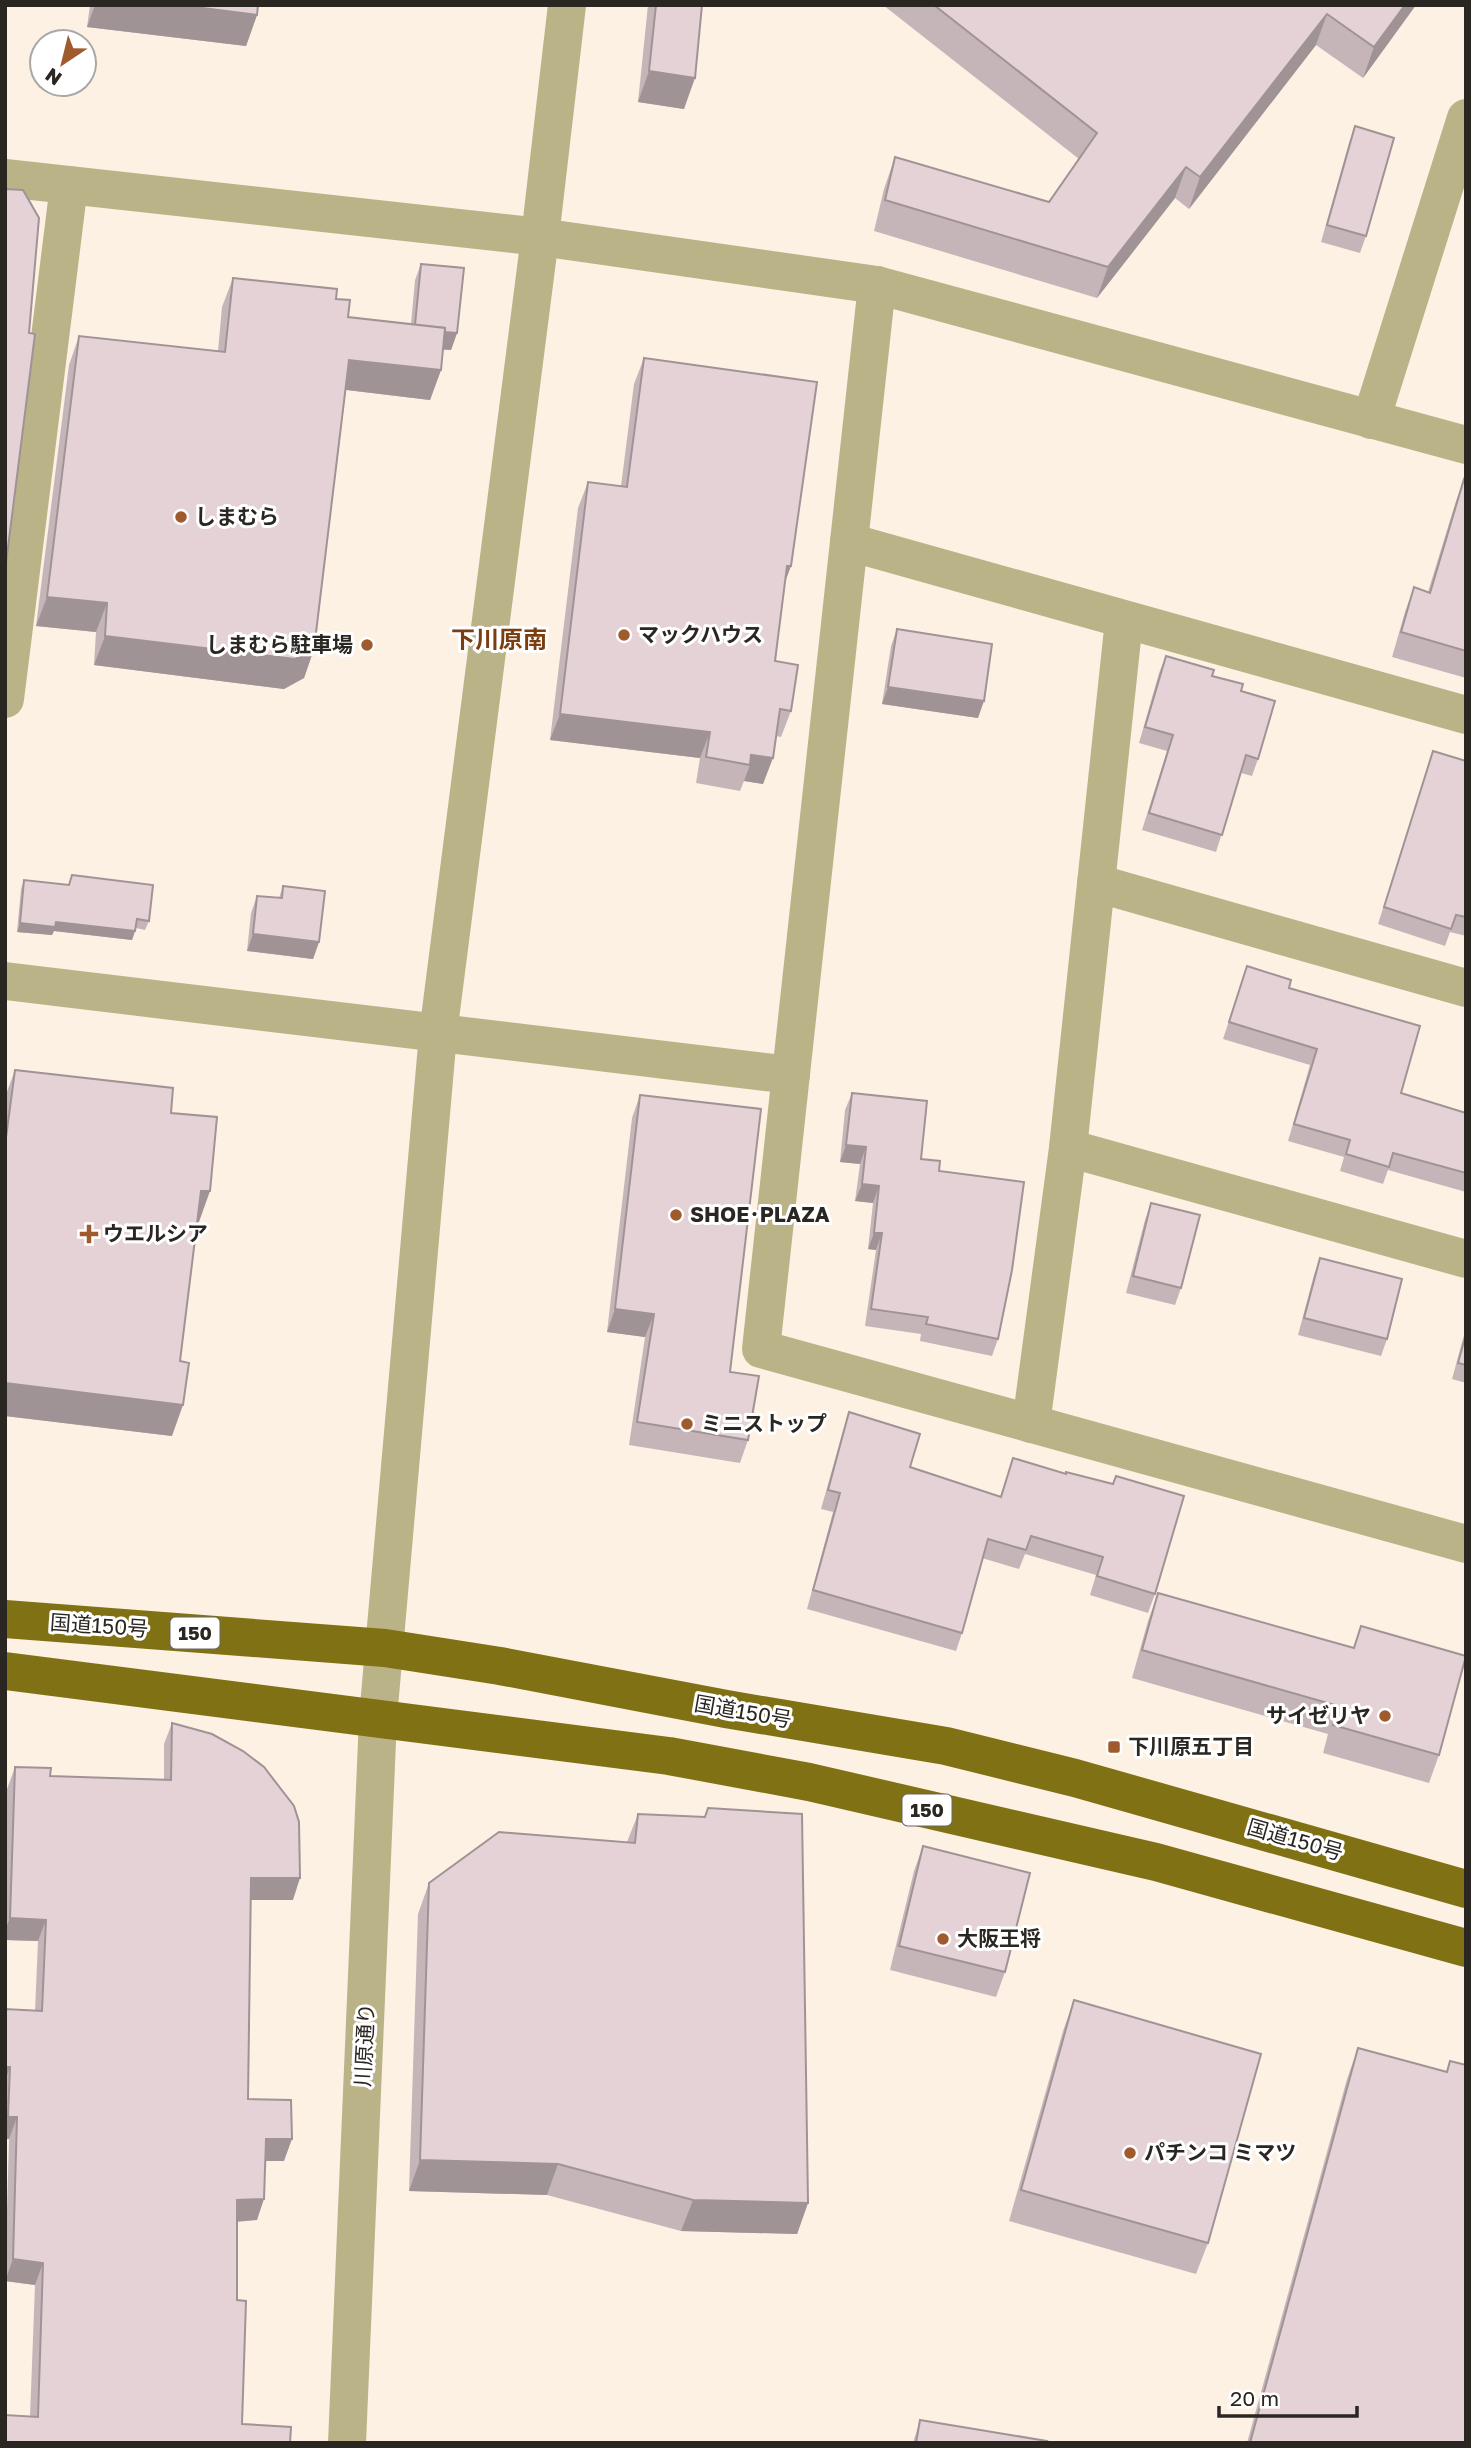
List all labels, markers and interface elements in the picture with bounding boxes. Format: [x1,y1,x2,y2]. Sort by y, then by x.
north arrow [28,28,98,98]
text: N [40,64,65,91]
place label: しまむら [195,503,279,529]
marker: しまむら [173,509,189,525]
place label: マックハウス [638,621,763,647]
district label: 下川原南 [451,624,547,653]
marker: マックハウス [616,627,632,643]
place label: しまむら駐車場 [206,631,353,657]
marker: しまむら駐車場 [359,637,375,653]
place label: SHOE･PLAZA [690,1201,830,1227]
marker: SHOE･PLAZA [668,1207,684,1223]
place label: ウエルシア [103,1220,208,1246]
marker: ウエルシア [81,1226,97,1242]
place label: ミニストップ [701,1410,827,1436]
marker: ミニストップ [679,1416,695,1432]
street label: 国道150号 [49,1609,149,1641]
road number: 150 [170,1618,220,1648]
street label: 国道150号 [692,1690,794,1732]
place label: サイゼリヤ [1266,1702,1371,1728]
marker: サイゼリヤ [1377,1708,1393,1724]
place label: 下川原五丁目 [1128,1733,1254,1759]
marker: 下川原五丁目 [1106,1739,1122,1755]
road number: 150 [902,1794,951,1826]
street label: 国道150号 [1244,1813,1346,1865]
place label: 大阪王将 [957,1925,1041,1951]
marker: 大阪王将 [935,1931,951,1947]
street label: 川原通り [349,2002,379,2088]
place label: パチンコ ミマツ [1144,2139,1296,2165]
marker: パチンコ ミマツ [1122,2145,1138,2161]
scale bar [1219,2374,1357,2418]
text: 20 m [1230,2385,1279,2411]

